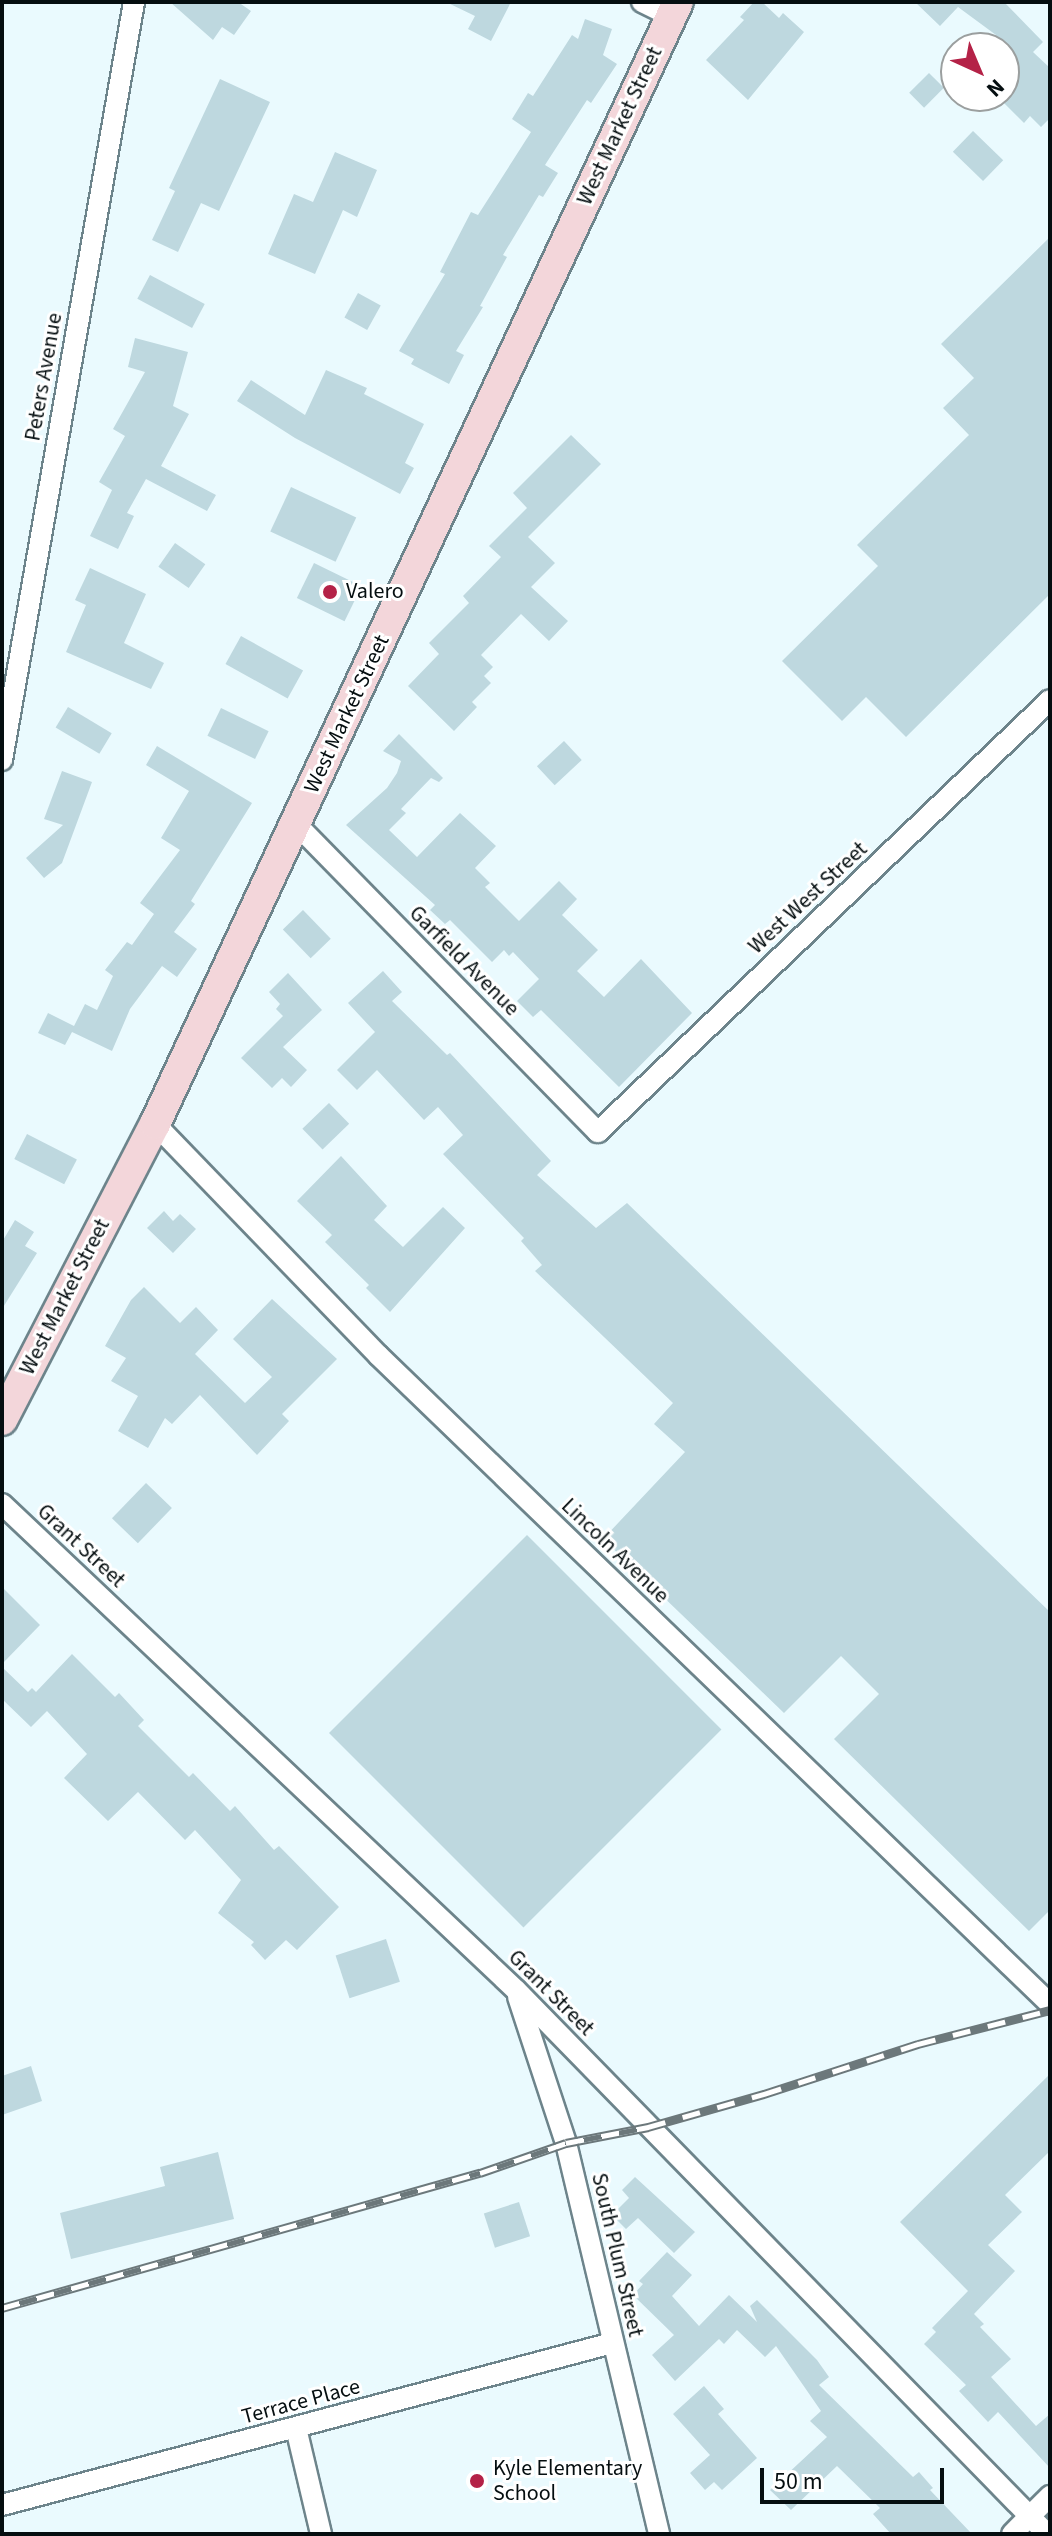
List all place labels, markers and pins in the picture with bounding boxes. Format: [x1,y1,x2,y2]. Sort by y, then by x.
place label: Valero [346,579,404,605]
marker: Valero [321,583,339,601]
place label: Kyle Elementary School [493,2455,642,2506]
marker: Kyle Elementary School [468,2472,486,2490]

